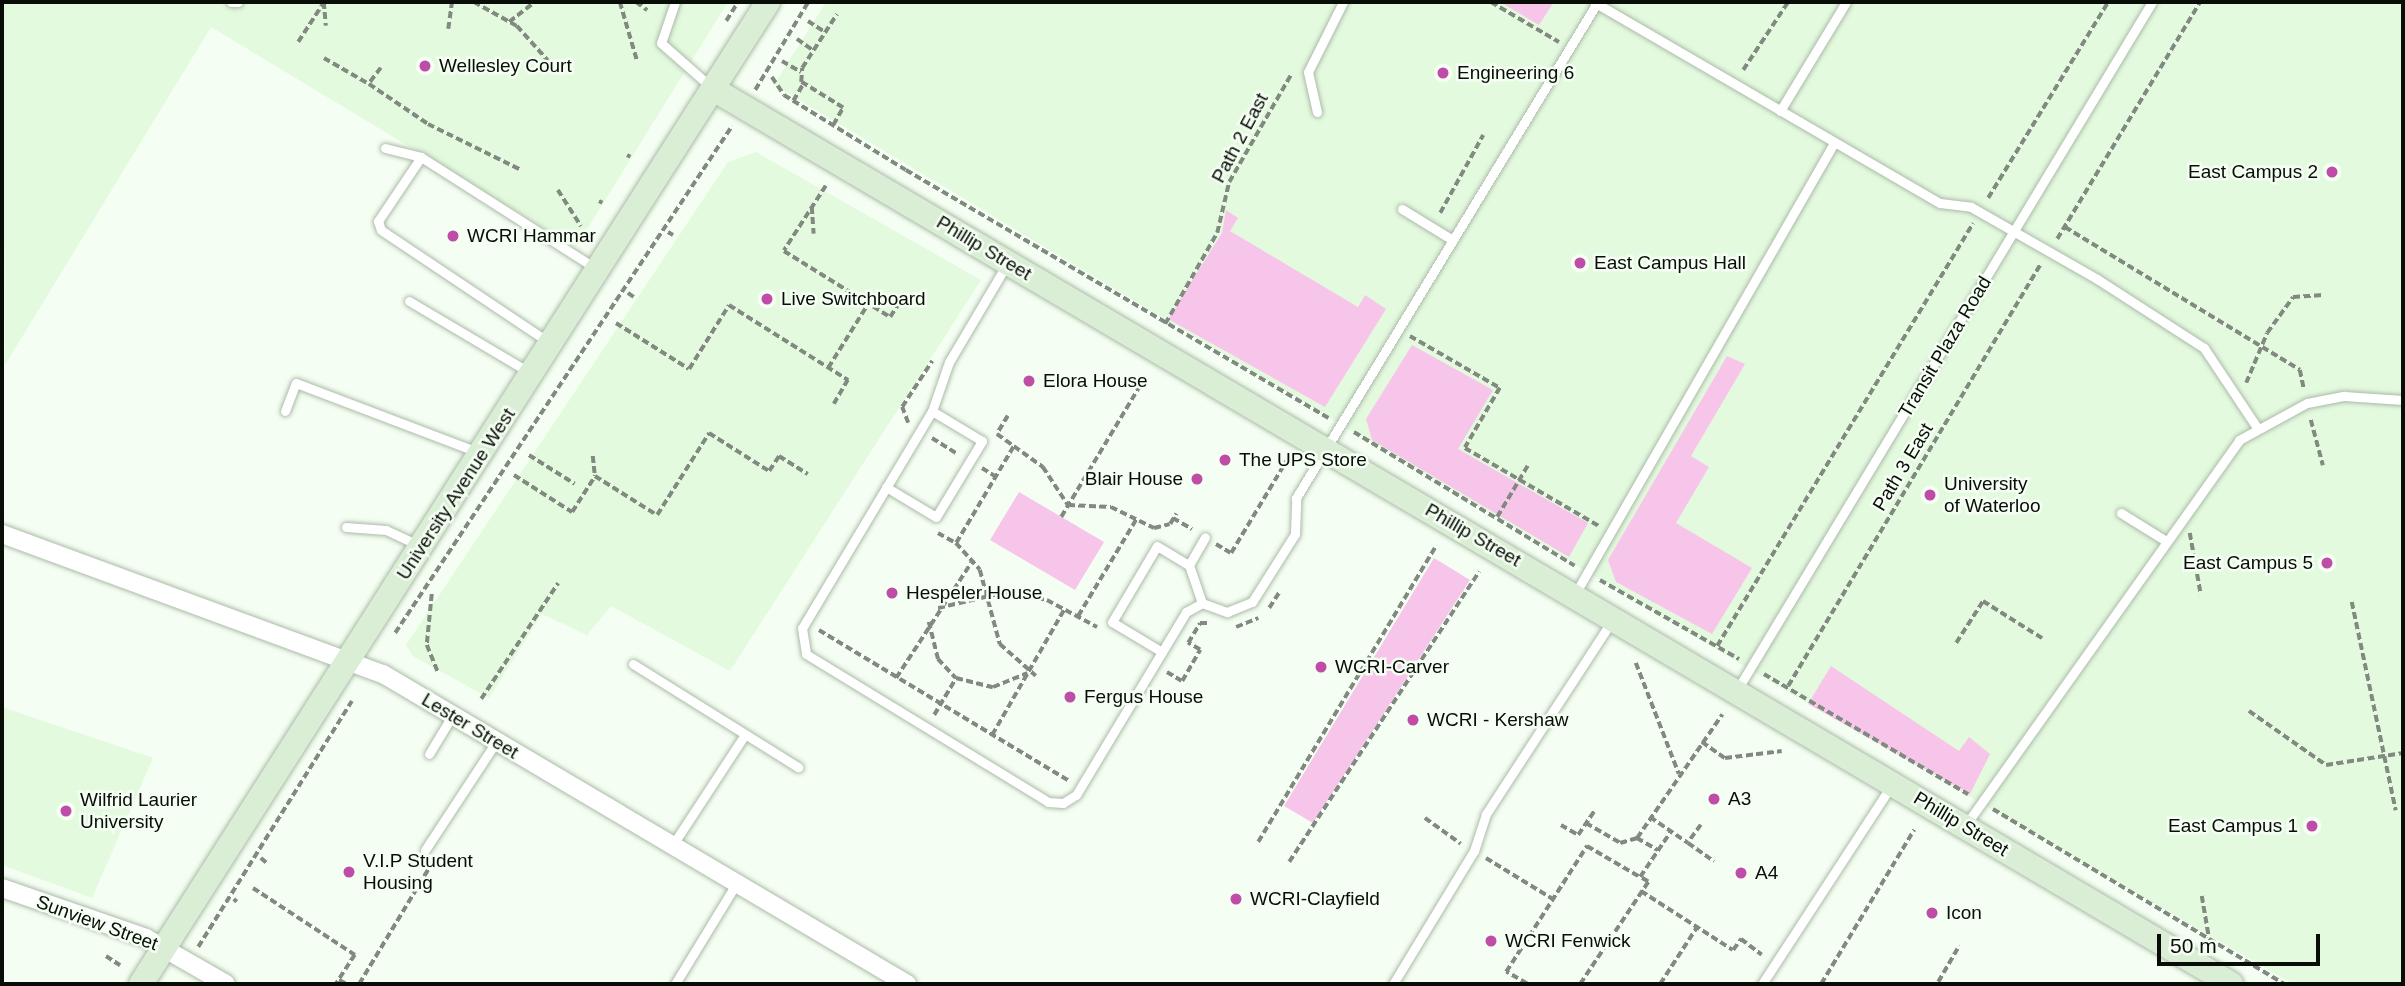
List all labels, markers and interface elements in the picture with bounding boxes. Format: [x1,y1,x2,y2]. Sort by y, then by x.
place label: Wellesley Court [439,55,572,77]
marker: Wellesley Court [417,58,433,74]
place label: Engineering 6 [1457,62,1574,84]
marker: Engineering 6 [1435,65,1451,81]
street label: Path 2 East [1207,89,1273,187]
place label: East Campus 2 [2188,161,2318,183]
marker: East Campus 2 [2324,164,2340,180]
street label: Phillip Street [932,211,1036,285]
place label: WCRI Hammar [467,225,596,247]
marker: WCRI Hammar [445,228,461,244]
place label: East Campus Hall [1594,252,1746,274]
marker: East Campus Hall [1572,255,1588,271]
street label: Transit Plaza Road [1894,272,1996,422]
place label: Live Switchboard [781,288,926,310]
marker: Live Switchboard [759,291,775,307]
place label: Elora House [1043,370,1148,392]
marker: Elora House [1021,373,1037,389]
street label: University Avenue West [392,404,520,584]
street label: Path 3 East [1868,419,1938,515]
place label: The UPS Store [1239,449,1367,471]
marker: The UPS Store [1217,452,1233,468]
place label: Blair House [1085,468,1183,490]
marker: Blair House [1189,471,1205,487]
place label: University of Waterloo [1944,473,2040,517]
marker: University of Waterloo [1922,487,1938,503]
street label: Phillip Street [1421,498,1525,572]
place label: East Campus 5 [2183,552,2313,574]
marker: East Campus 5 [2319,555,2335,571]
place label: Hespeler House [906,582,1042,604]
marker: Hespeler House [884,585,900,601]
place label: WCRI-Carver [1335,656,1449,678]
marker: WCRI-Carver [1313,659,1329,675]
place label: Fergus House [1084,686,1203,708]
street label: Lester Street [418,688,522,764]
marker: Fergus House [1062,689,1078,705]
place label: WCRI - Kershaw [1427,709,1568,731]
marker: WCRI - Kershaw [1405,712,1421,728]
street label: Phillip Street [1909,787,2013,861]
place label: A3 [1728,788,1751,810]
place label: Wilfrid Laurier University [80,789,197,833]
marker: A3 [1706,791,1722,807]
marker: Wilfrid Laurier University [58,803,74,819]
place label: East Campus 1 [2168,815,2298,837]
marker: East Campus 1 [2304,818,2320,834]
place label: V.I.P Student Housing [363,850,473,894]
place label: A4 [1755,862,1778,884]
marker: V.I.P Student Housing [341,864,357,880]
marker: A4 [1733,865,1749,881]
place label: WCRI-Clayfield [1250,888,1380,910]
street label: Sunview Street [33,890,161,956]
marker: WCRI-Clayfield [1228,891,1244,907]
place label: Icon [1946,902,1982,924]
marker: Icon [1924,905,1940,921]
scale bar [2160,920,2323,964]
place label: WCRI Fenwick [1505,930,1631,952]
marker: WCRI Fenwick [1483,933,1499,949]
text: 50 m [2170,934,2217,957]

